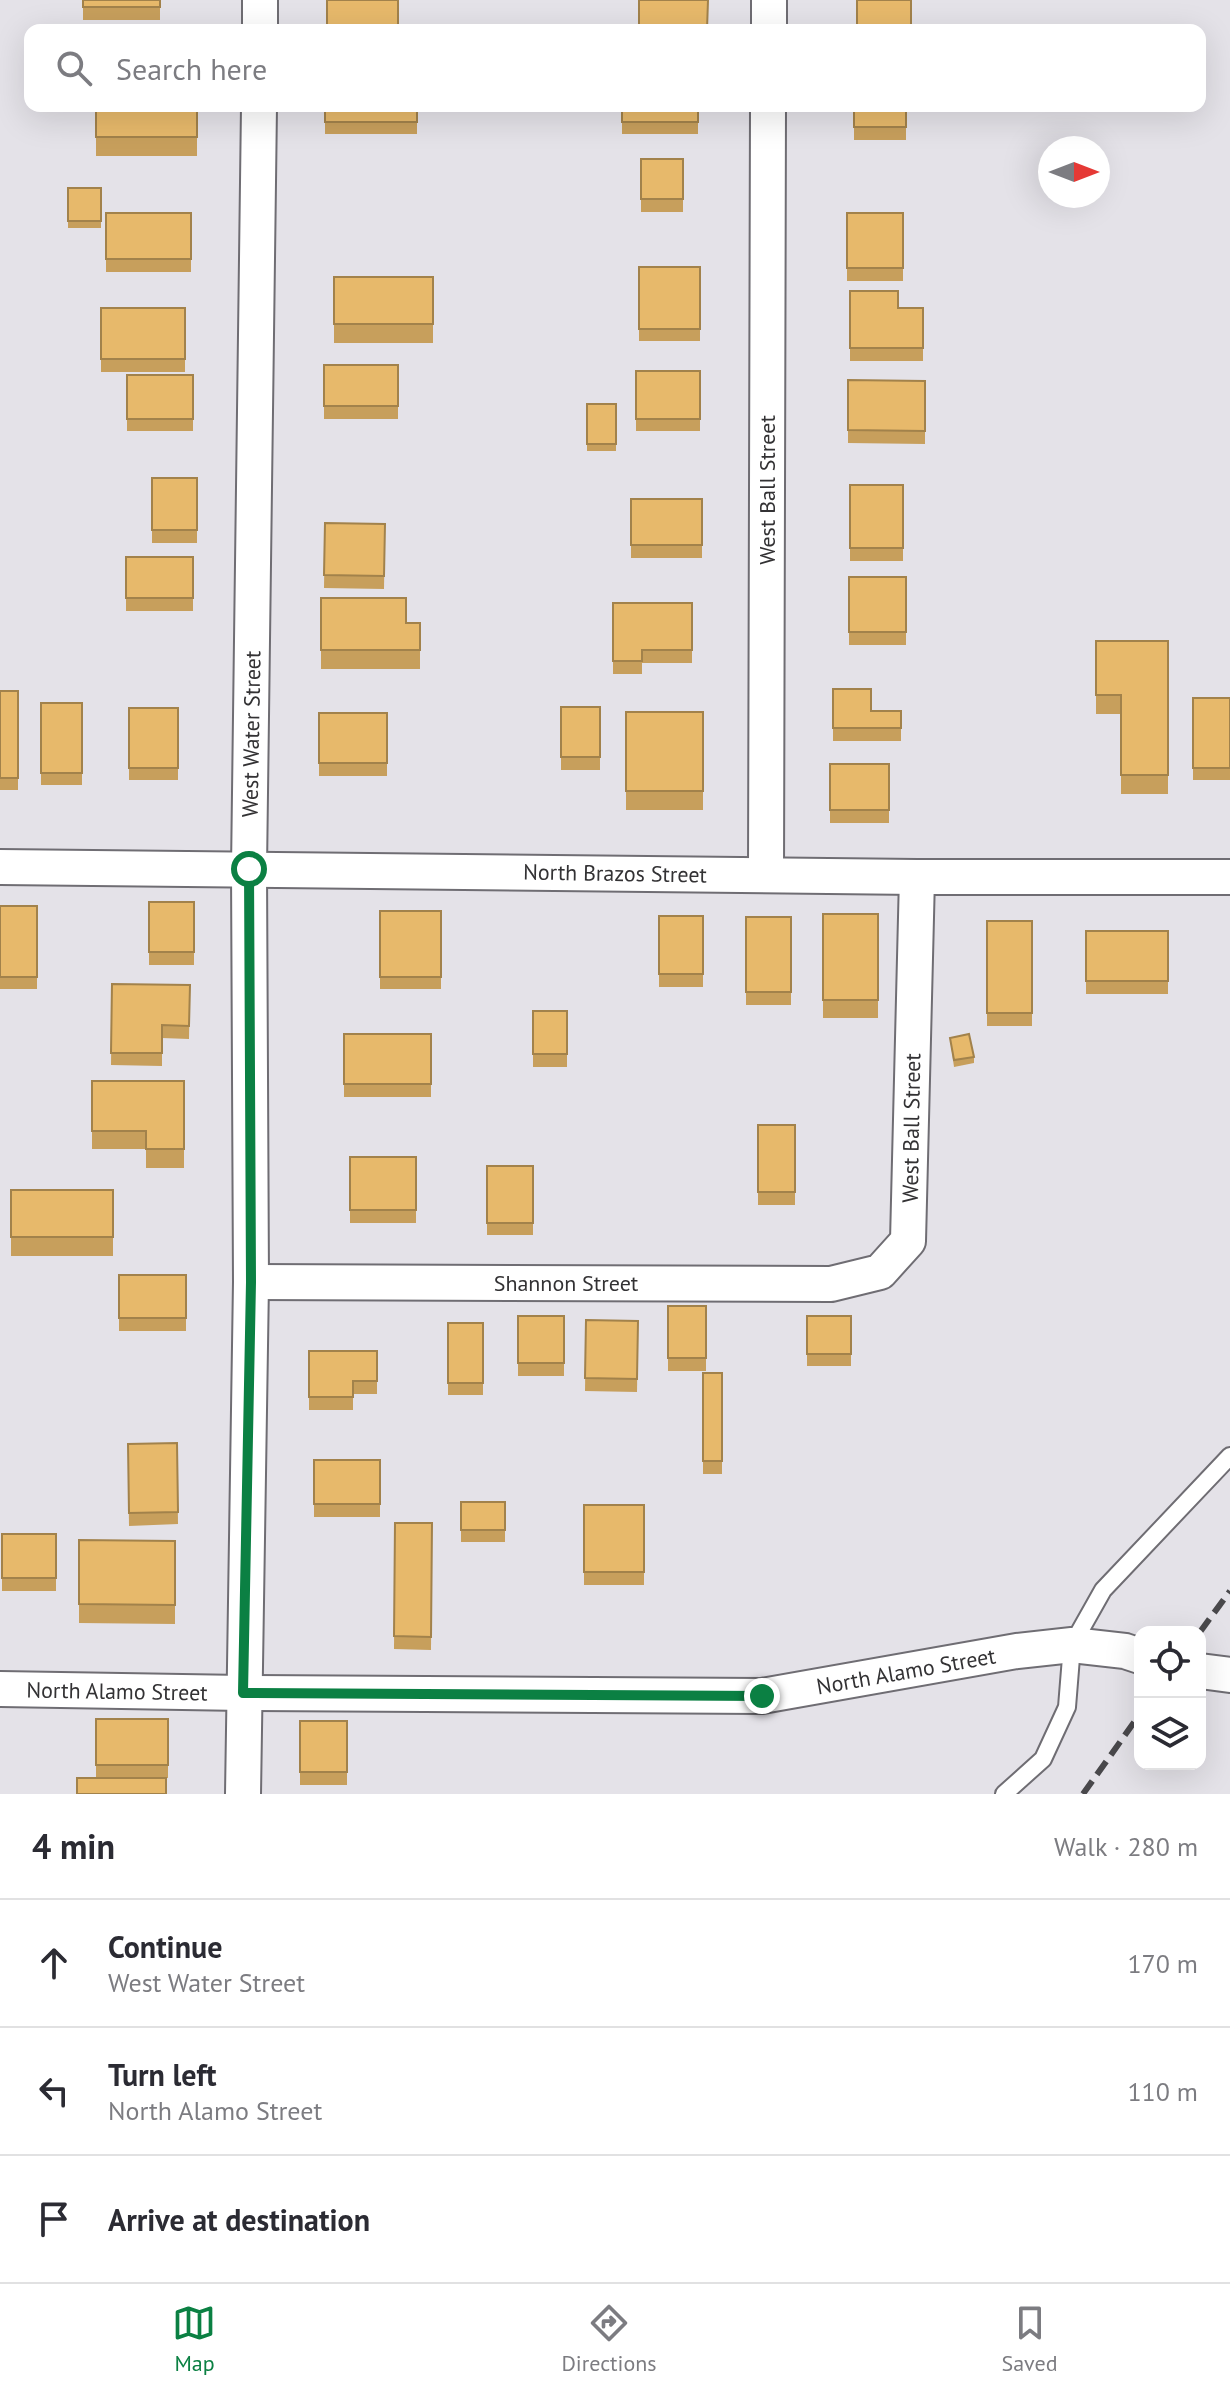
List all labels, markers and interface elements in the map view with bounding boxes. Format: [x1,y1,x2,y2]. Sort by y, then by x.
search box [24,24,1206,112]
icon: search [52,46,96,90]
text: Search here [116,49,267,88]
north arrow [1038,136,1110,208]
street label: West Ball Street [753,415,781,565]
street label: West Water Street [236,650,266,818]
route start [231,851,267,887]
street label: North Brazos Street [523,857,708,889]
street label: West Ball Street [896,1052,926,1203]
street label: Shannon Street [494,1269,639,1297]
map controls [1134,1626,1206,1770]
button: locate [1134,1626,1206,1698]
street label: North Alamo Street [814,1641,998,1701]
street label: North Alamo Street [26,1675,208,1707]
route end [744,1678,780,1714]
button: layers [1134,1698,1206,1770]
text: 4 min [32,1824,115,1868]
text: Walk · 280 m [1054,1830,1198,1863]
text: Continue [108,1927,222,1966]
icon: ahead [32,1941,76,1985]
text: 170 m [1127,1947,1198,1980]
text: West Water Street [108,1966,305,1999]
text: Turn left [108,2055,216,2094]
icon: left [32,2069,76,2113]
text: 110 m [1127,2075,1198,2108]
text: North Alamo Street [108,2094,322,2127]
icon: arrive [32,2197,76,2241]
text: Arrive at destination [108,2200,370,2239]
tab: Map [172,2301,216,2377]
tab: Directions [561,2301,657,2377]
tab: Saved [1002,2301,1057,2377]

